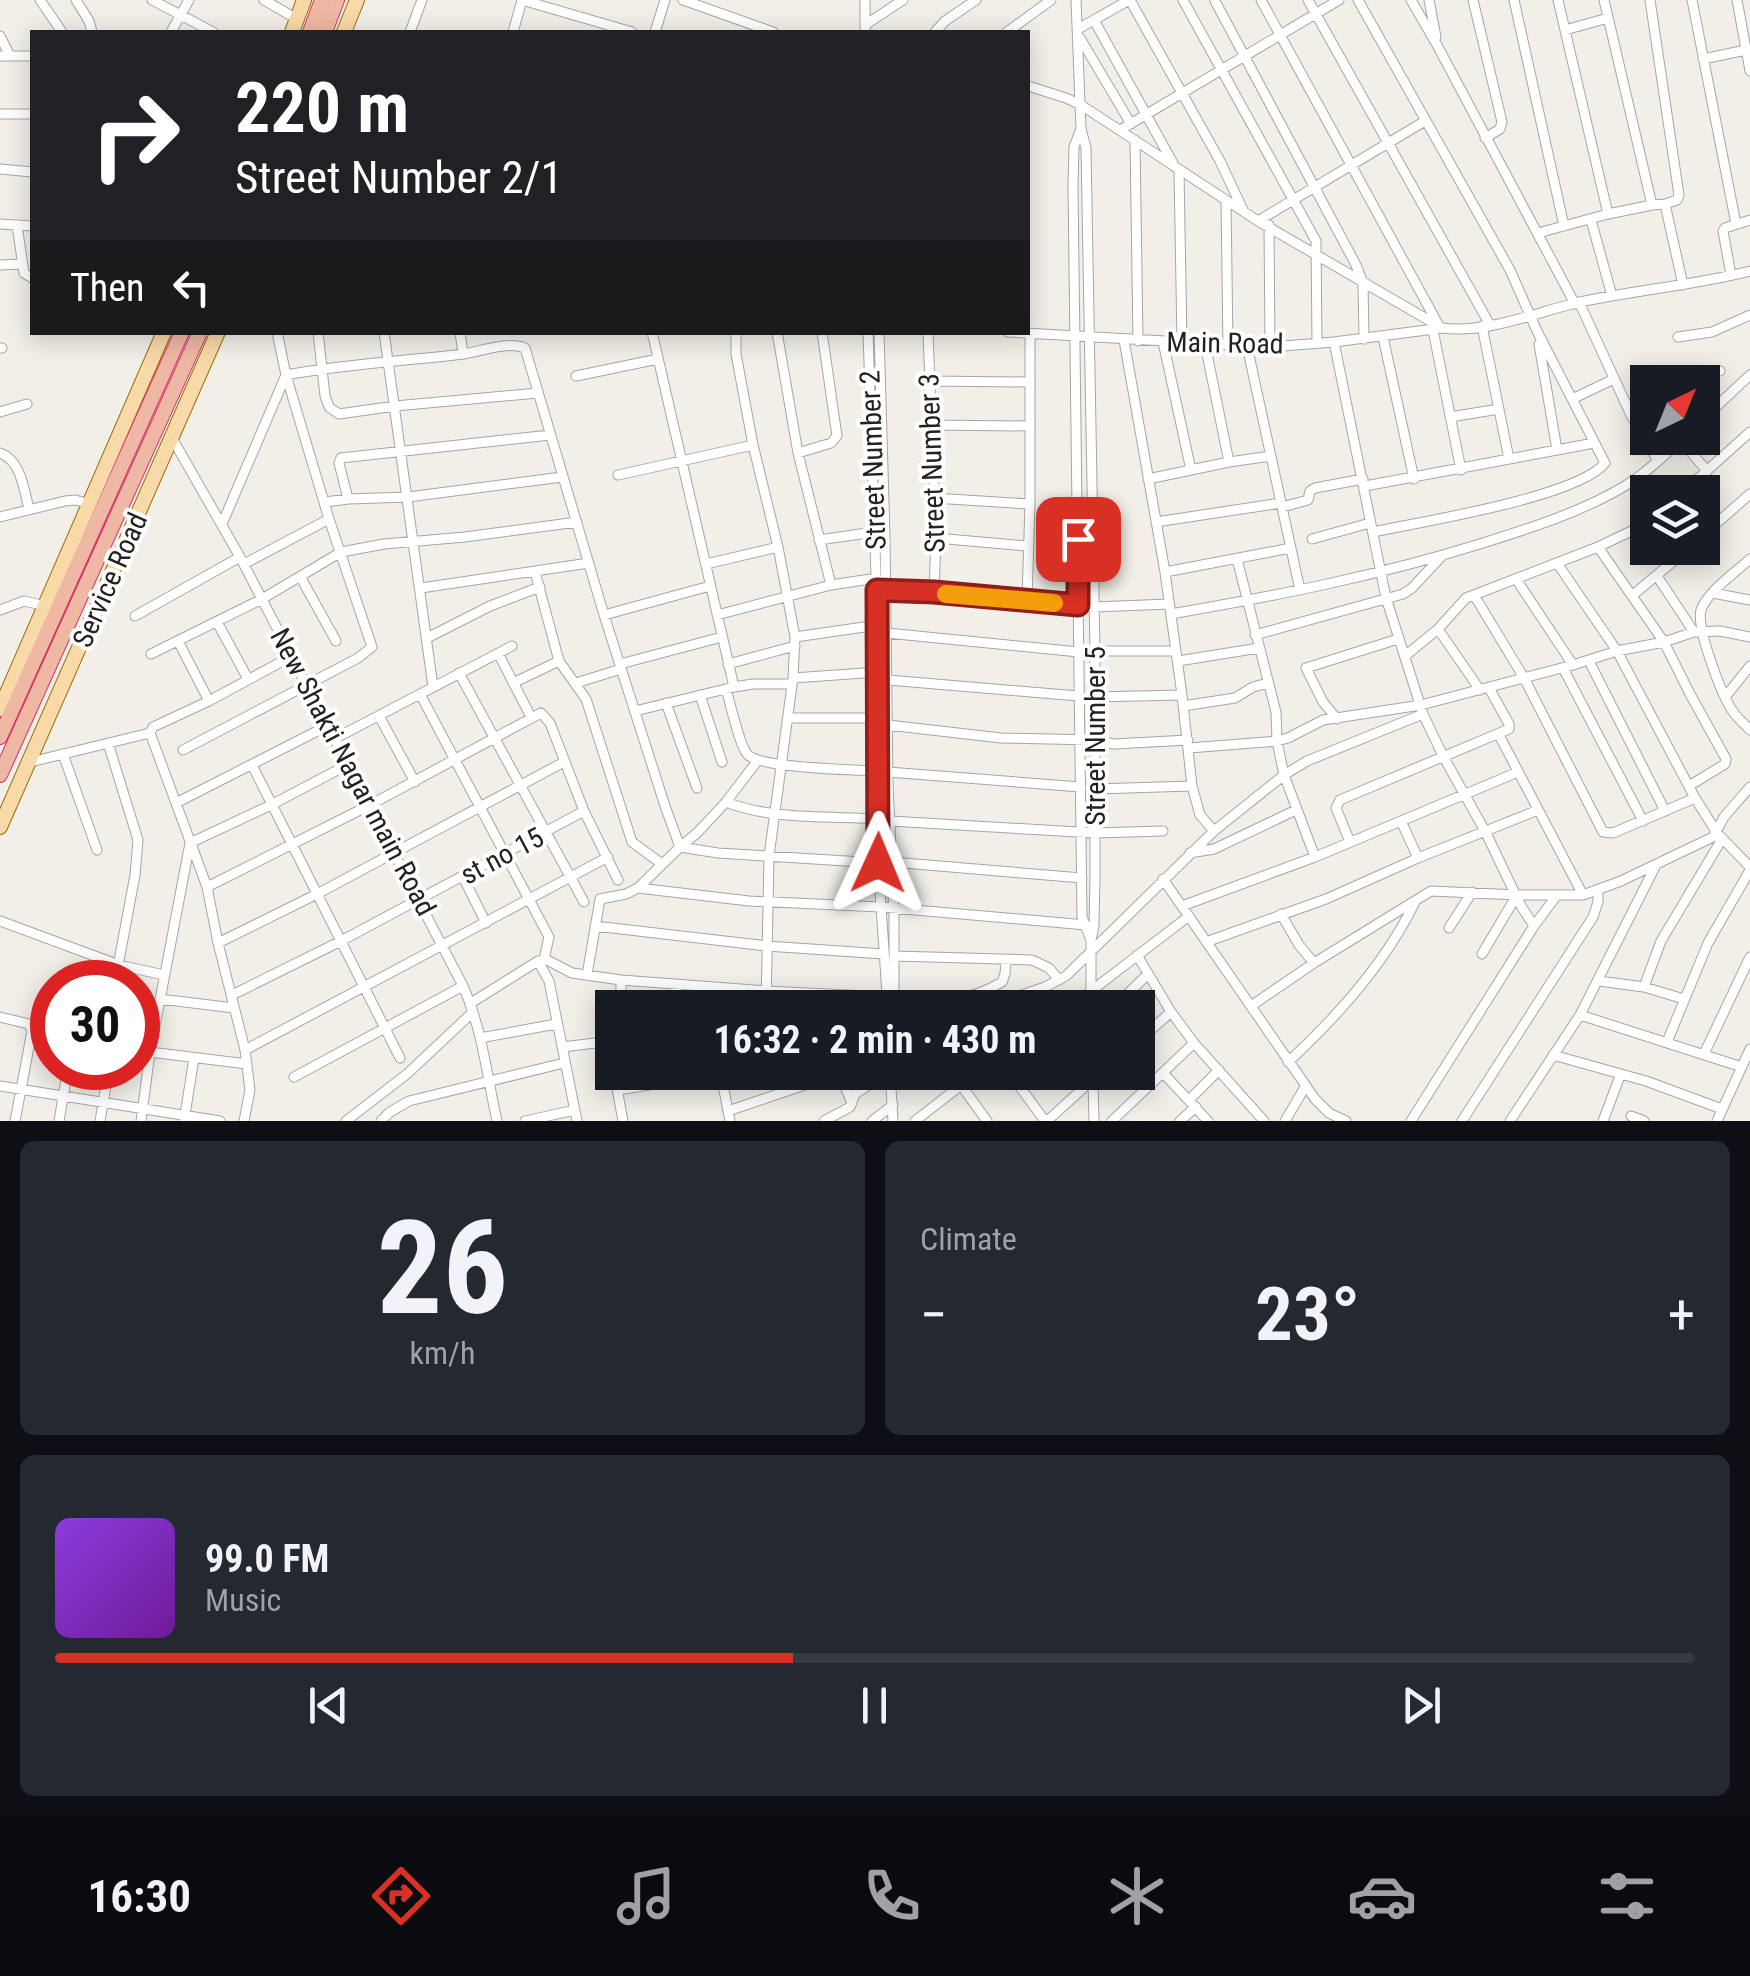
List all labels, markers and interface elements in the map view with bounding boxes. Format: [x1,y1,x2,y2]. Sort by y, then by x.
text: 220 m [235,67,409,149]
icon: right [70,70,200,200]
text: Street Number 2/1 [235,151,563,204]
icon: left [164,260,219,315]
text: Then [70,266,144,310]
street label: Main Road [1166,325,1284,361]
north arrow [1630,365,1720,455]
map controls [1630,365,1720,565]
street label: Street Number 2 [853,370,893,550]
street label: Street Number 3 [912,373,952,553]
button: layers [1630,475,1720,565]
pin [1036,497,1121,582]
street label: Service Road [66,508,154,652]
icon: arrive [1051,512,1106,567]
street label: New Shakti Nagar main Road [263,623,443,921]
street label: Street Number 5 [1079,646,1112,826]
position arrow [826,811,930,915]
street label: st no 15 [455,820,549,892]
speed limit sign: 30 [30,960,160,1090]
text: 16:32 · 2 min · 430 m [714,1018,1036,1062]
text: 26 [377,1192,508,1345]
text: Climate [920,1220,1017,1258]
text: 23° [1255,1270,1360,1358]
text: − [920,1283,948,1347]
text: + [1668,1283,1695,1347]
text: km/h [410,1334,475,1372]
text: 99.0 FM [205,1537,329,1581]
text: Music [205,1581,281,1619]
icon: previous [301,1678,356,1733]
icon: pause [847,1678,902,1733]
icon: next [1394,1678,1449,1733]
icon: directions [366,1861,436,1931]
icon: music [611,1861,681,1931]
icon: phone [857,1861,927,1931]
icon: climate [1102,1861,1172,1931]
icon: car [1347,1861,1417,1931]
icon: filters [1592,1861,1662,1931]
text: 16:30 [88,1870,191,1923]

